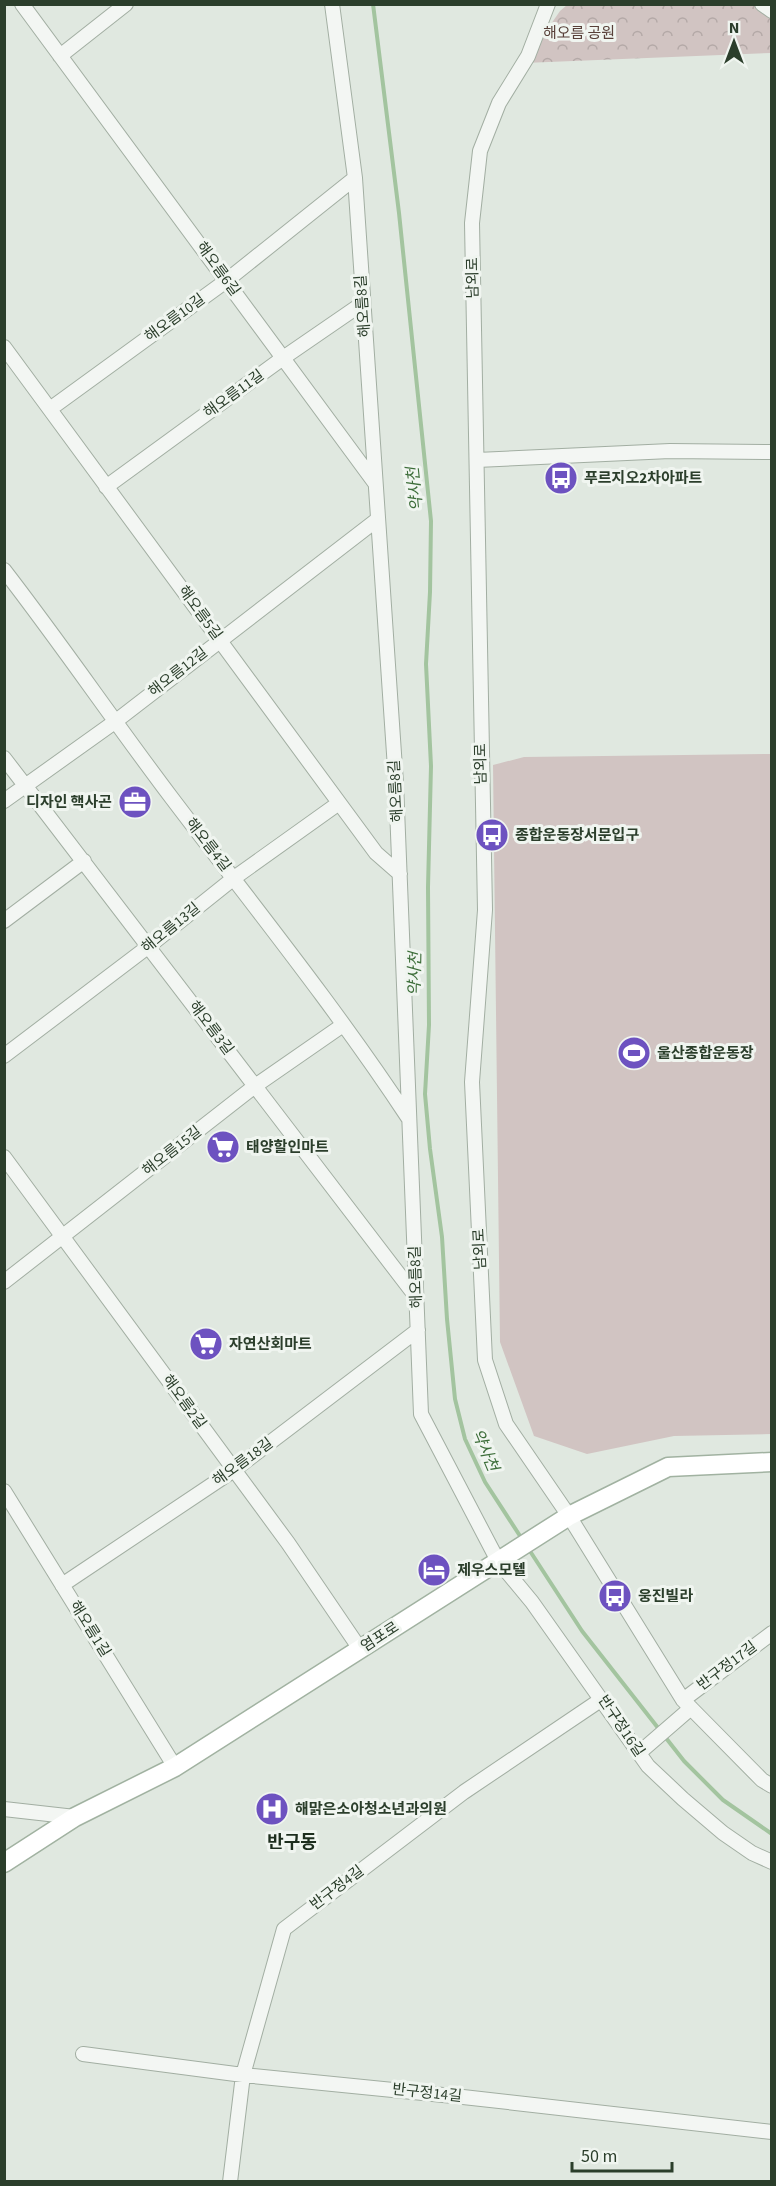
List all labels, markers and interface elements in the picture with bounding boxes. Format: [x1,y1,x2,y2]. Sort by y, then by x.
north arrow [704,12,764,72]
text: N [729,17,739,39]
park label: 해오름 공원 [543,23,615,44]
street label: 해오름6길 [191,237,245,301]
street label: 남외로 [462,257,484,299]
street label: 해오름8길 [350,274,376,338]
street label: 해오름10길 [140,289,210,347]
street label: 해오름11길 [199,365,269,423]
bus stop icon: 푸르지오2차아파트 [543,460,579,496]
water label: 약사천 [402,464,428,512]
place label: 푸르지오2차아파트 [584,468,703,489]
street label: 해오름5길 [173,581,227,645]
street label: 해오름12길 [144,642,212,702]
street label: 남외로 [470,743,492,785]
street label: 해오름8길 [384,759,408,823]
office icon: 디자인 핵사곤 [117,784,153,820]
place label: 디자인 핵사곤 [26,792,112,813]
street label: 해오름4길 [180,814,236,876]
bus stop icon: 종합운동장서문입구 [474,817,510,853]
place label: 종합운동장서문입구 [515,825,639,846]
street label: 해오름13길 [137,898,205,958]
water label: 약사천 [404,949,426,996]
street label: 해오름3길 [184,997,238,1059]
sports icon: 울산종합운동장 [616,1035,652,1071]
place label: 울산종합운동장 [657,1043,754,1064]
street label: 해오름15길 [138,1121,206,1181]
supermarket icon: 태양할인마트 [205,1129,241,1165]
place label: 태양할인마트 [246,1137,329,1158]
street label: 남외로 [468,1228,492,1270]
street label: 해오름8길 [404,1245,428,1309]
supermarket icon: 자연산회마트 [188,1326,224,1362]
place label: 자연산회마트 [229,1334,312,1355]
street label: 해오름2길 [157,1370,211,1434]
water label: 약사천 [466,1425,505,1477]
street label: 해오름18길 [208,1433,278,1491]
hotel icon: 제우스모텔 [416,1552,452,1588]
place label: 제우스모텔 [457,1560,526,1581]
bus stop icon: 웅진빌라 [597,1578,633,1614]
place label: 웅진빌라 [638,1586,693,1607]
street label: 해오름1길 [64,1597,116,1661]
street label: 염포로 [357,1617,403,1657]
street label: 반구정17길 [693,1637,761,1695]
street label: 반구정16길 [593,1691,649,1761]
hospital icon: 해맑은소아청소년과의원 [254,1791,290,1827]
place label: 해맑은소아청소년과의원 [295,1799,447,1820]
district label: 반구동 [267,1830,317,1855]
street label: 반구정4길 [306,1861,368,1915]
street label: 반구정14길 [391,2079,463,2107]
scale bar [572,2135,672,2173]
text: 50 m [581,2144,617,2169]

